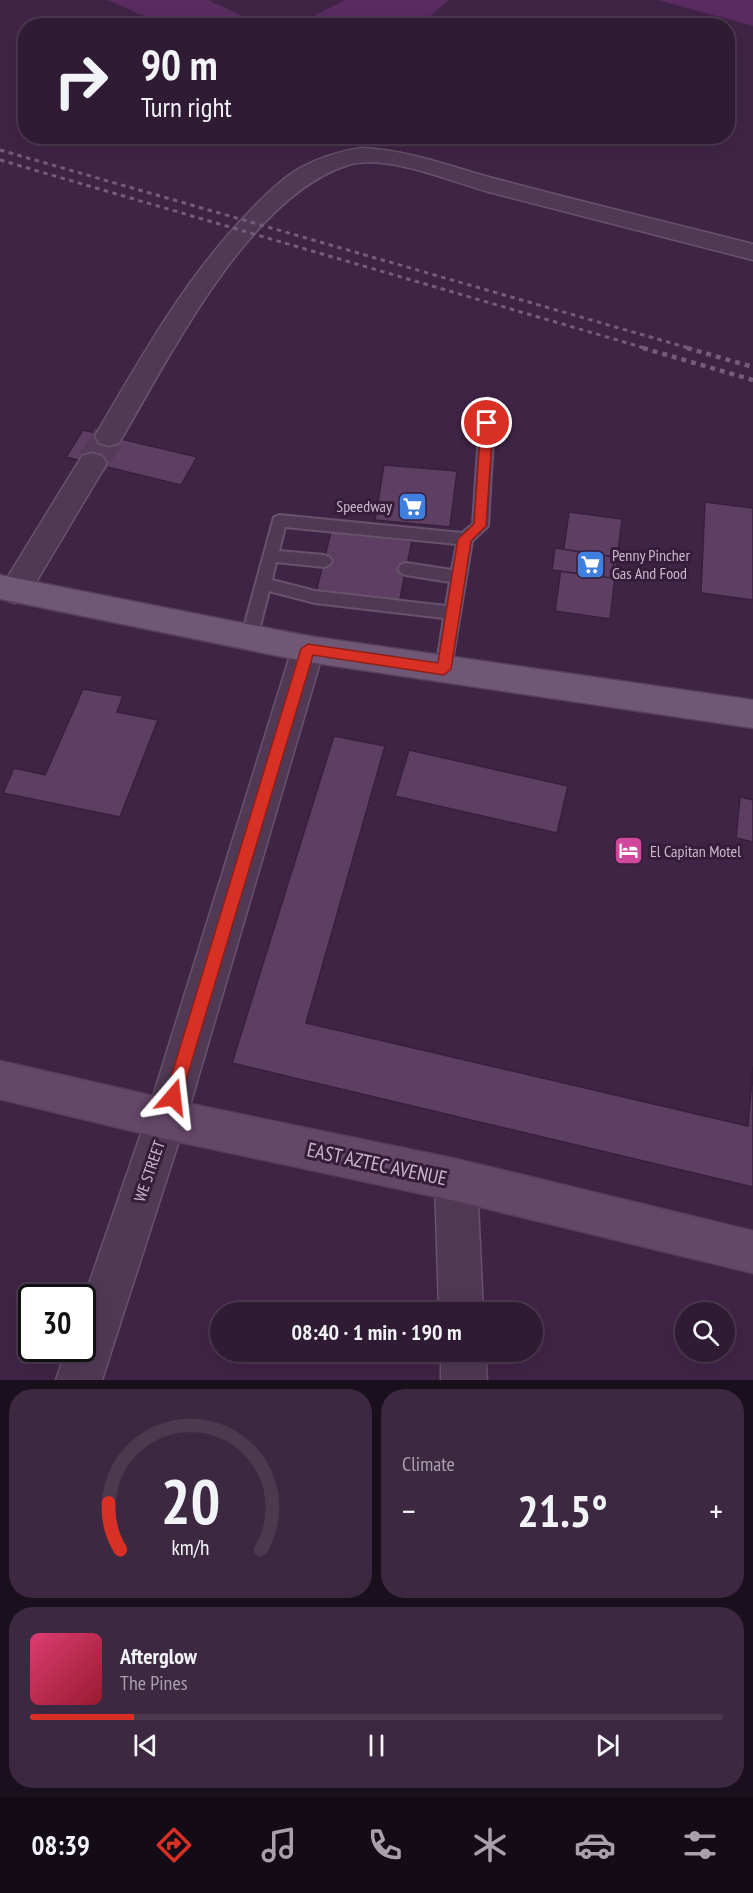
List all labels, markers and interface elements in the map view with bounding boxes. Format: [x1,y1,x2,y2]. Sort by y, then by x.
text: 90 m [141,37,218,92]
icon: right [42,42,120,120]
text: Turn right [141,90,232,124]
pin [461,397,512,448]
icon: arrive [470,406,503,439]
supermarket icon: Speedway [397,490,429,522]
place label: Speedway [336,496,392,516]
place label: Penny Pincher Gas And Food [612,545,690,583]
supermarket icon: Penny Pincher Gas And Food [575,548,607,580]
hotel icon: El Capitan Motel [613,835,645,867]
place label: El Capitan Motel [650,841,741,861]
position arrow [141,1065,205,1129]
street label: EAST AZTEC AVENUE [305,1136,449,1192]
street label: WE STREET [129,1138,169,1204]
speed limit sign: 30 [18,1284,96,1362]
map controls [675,1302,735,1362]
button: search [675,1302,735,1362]
text: 08:40 · 1 min · 190 m [291,1318,462,1346]
text: Climate [402,1451,455,1477]
text: 20 [161,1460,220,1541]
text: 21.5° [517,1481,608,1539]
text: − [402,1489,416,1532]
text: + [709,1489,723,1532]
text: km/h [171,1534,210,1562]
text: Afterglow [120,1642,197,1670]
text: The Pines [120,1670,187,1696]
icon: previous [129,1729,162,1762]
icon: pause [360,1729,393,1762]
icon: next [591,1729,624,1762]
icon: directions [153,1824,195,1866]
icon: music [258,1824,300,1866]
icon: phone [364,1824,406,1866]
icon: climate [469,1824,511,1866]
icon: car [574,1824,616,1866]
icon: filters [679,1824,721,1866]
text: 08:39 [32,1828,90,1862]

